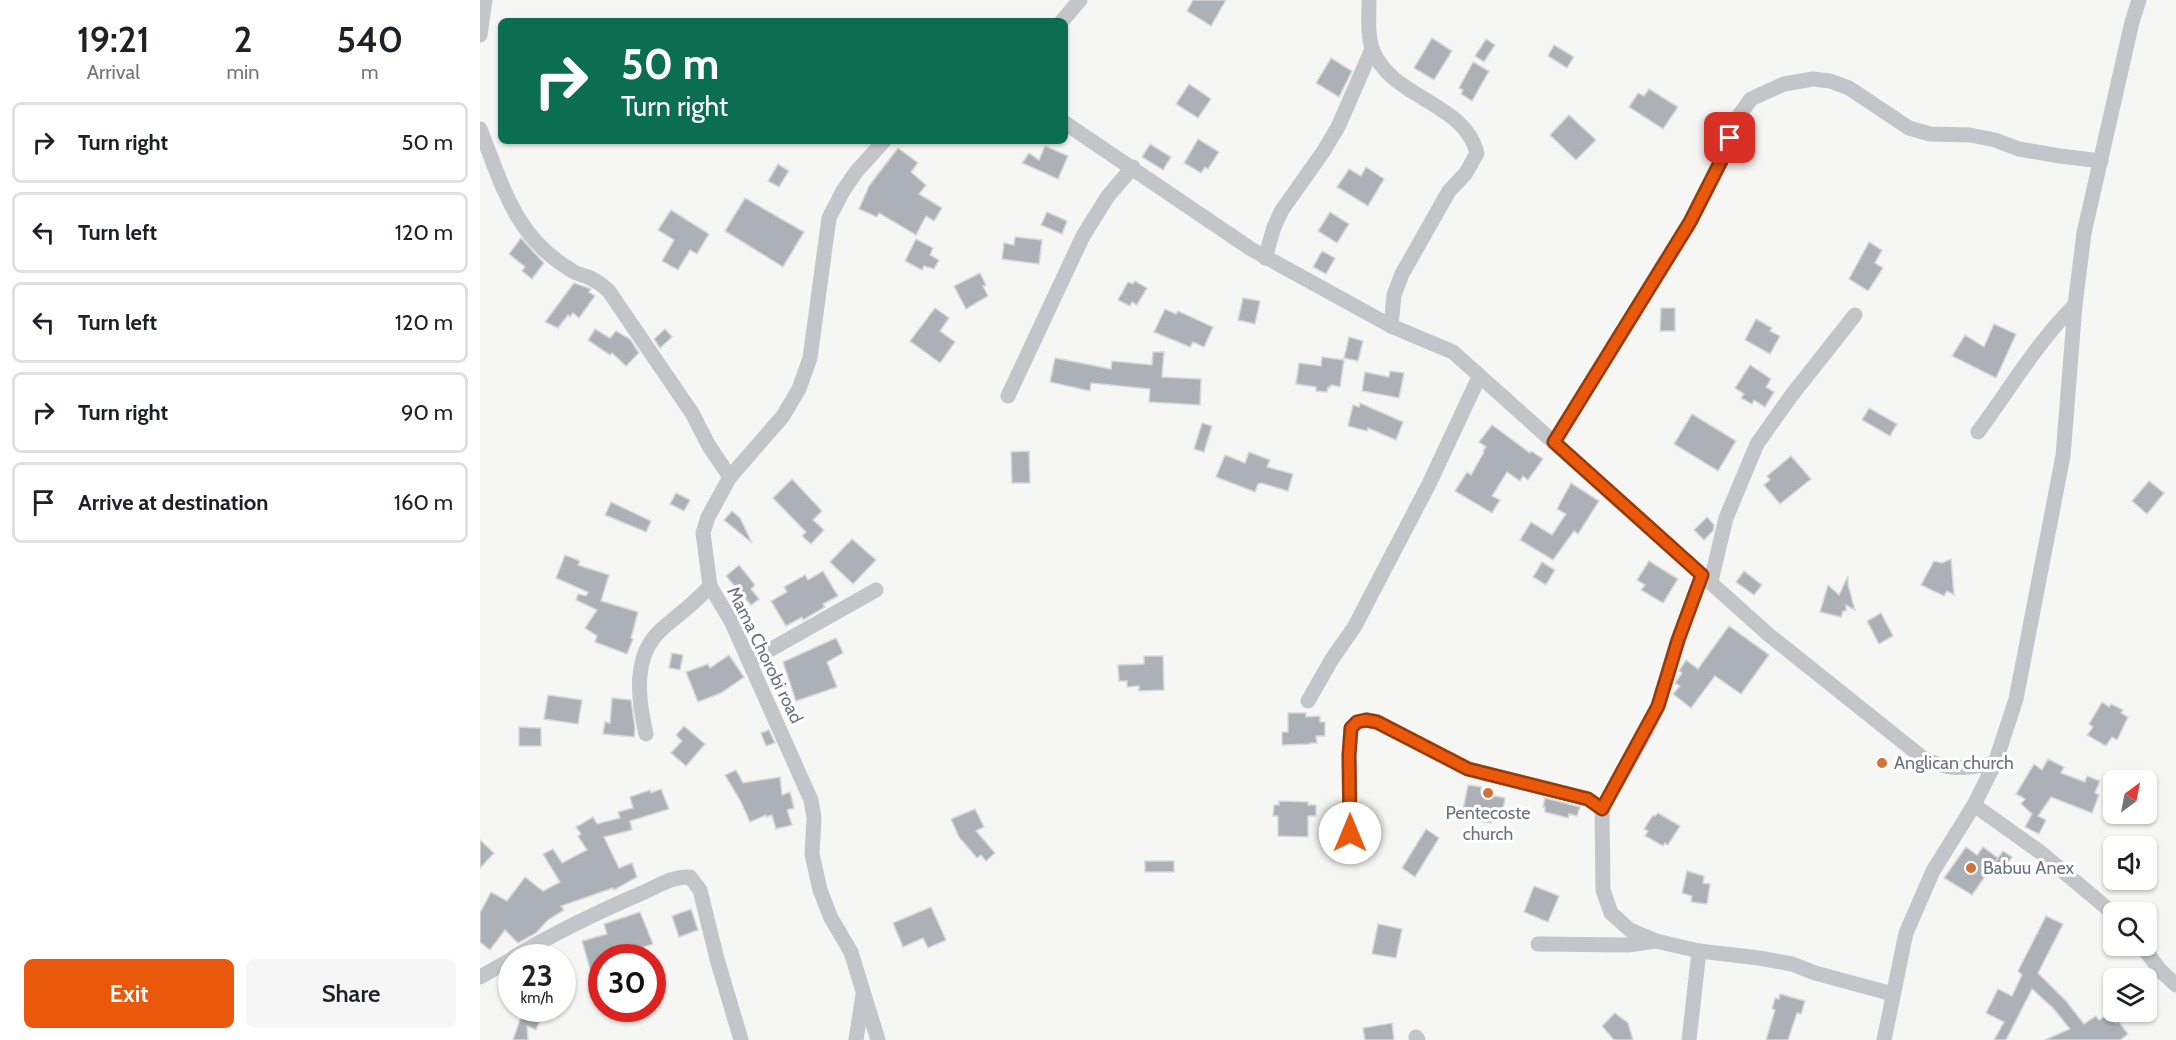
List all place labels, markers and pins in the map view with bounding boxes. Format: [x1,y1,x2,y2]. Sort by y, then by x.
pin [1704,112,1755,163]
place label: Anglican church [1894,752,2014,774]
marker: Anglican church [1875,756,1889,770]
marker: Pentecoste church [1481,786,1495,800]
place label: Pentecoste church [1445,802,1531,845]
place label: Babuu Anex [1983,857,2075,879]
marker: Babuu Anex [1964,861,1978,875]

